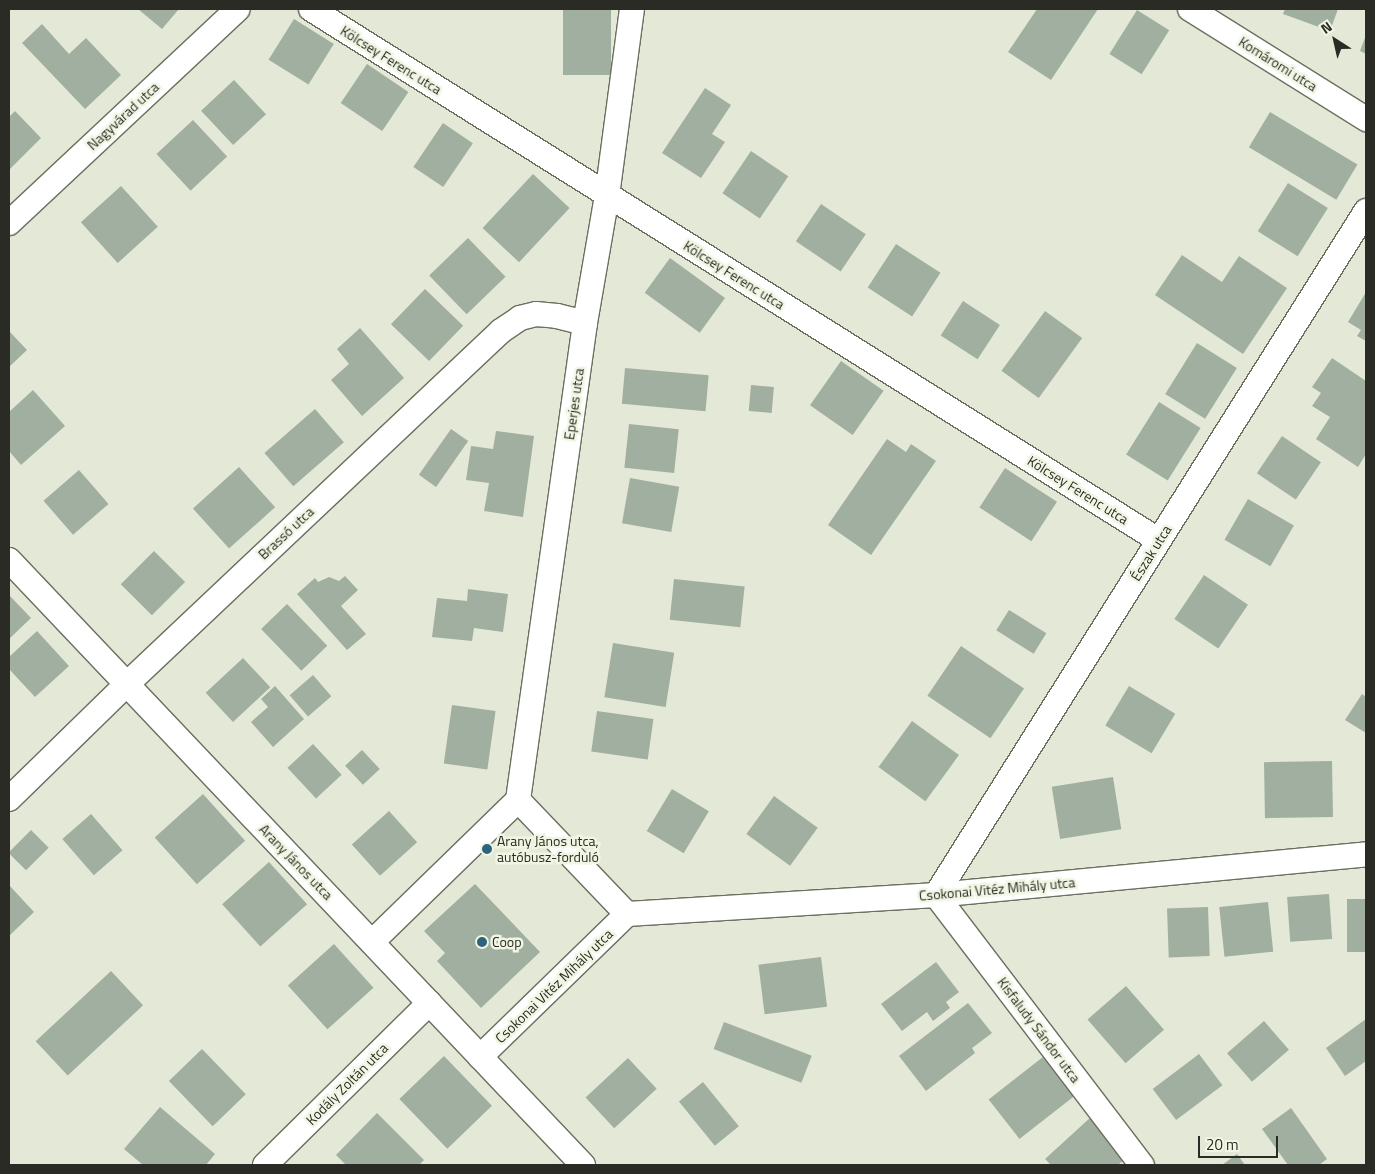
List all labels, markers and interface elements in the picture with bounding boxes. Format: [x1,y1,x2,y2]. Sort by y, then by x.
north arrow [1310,15,1360,65]
text: N [1316,16,1336,39]
street label: Kölcsey Ferenc utca [337,22,445,98]
street label: Komáromi utca [1236,33,1320,95]
street label: Nagyvárad utca [84,79,162,153]
street label: Kölcsey Ferenc utca [680,237,788,313]
street label: Eperjes utca [561,367,587,441]
street label: Kölcsey Ferenc utca [1024,452,1132,528]
street label: Brassó utca [255,503,317,563]
street label: Észak utca [1127,522,1175,584]
street label: Arany János utca [256,821,336,903]
place label: Arany János utca, autóbusz-forduló [497,833,599,866]
marker: Arany János utca, autóbusz-forduló [481,843,493,855]
street label: Csokonai Vitéz Mihály utca [918,874,1076,904]
street label: Csokonai Vitéz Mihály utca [492,926,616,1046]
place label: Coop [492,934,522,950]
marker: Coop [476,936,488,948]
street label: Kisfaludy Sándor utca [994,974,1084,1086]
street label: Kodály Zoltán utca [303,1040,391,1128]
scale bar [1200,1126,1280,1158]
text: 20 m [1206,1133,1239,1156]

